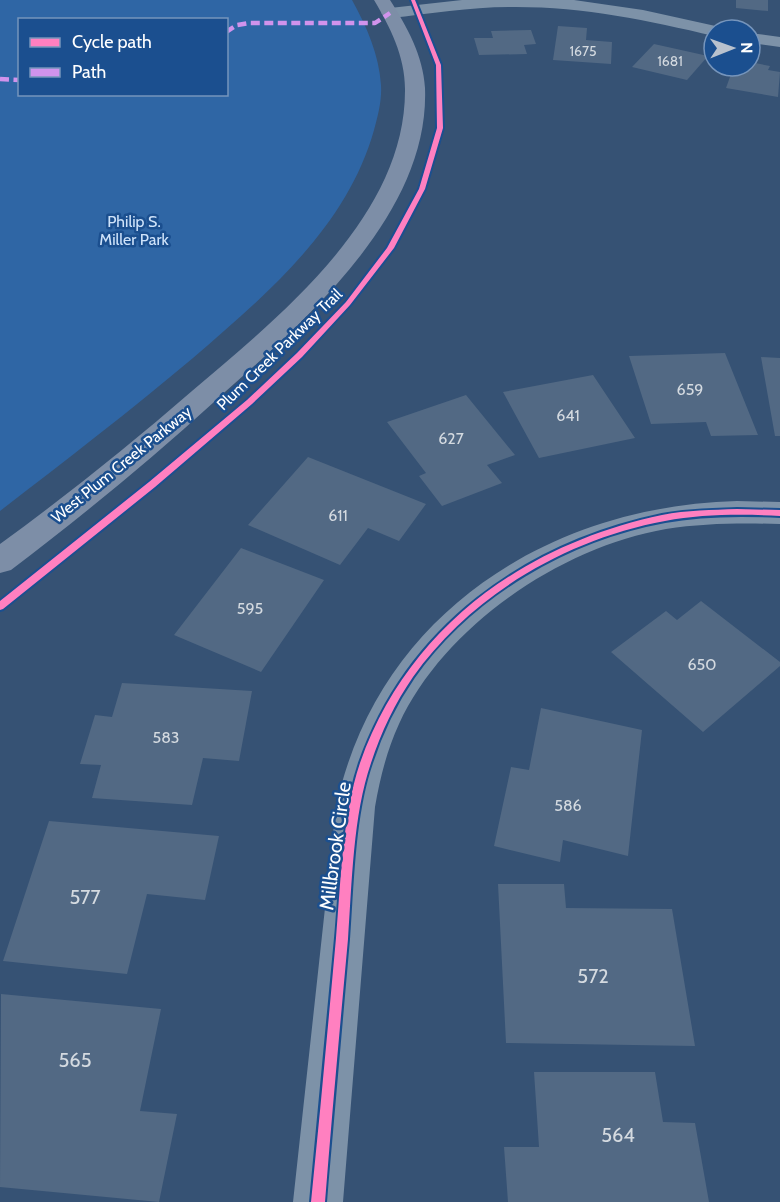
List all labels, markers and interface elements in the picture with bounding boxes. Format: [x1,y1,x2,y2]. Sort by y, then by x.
legend [18,18,228,96]
north arrow [702,18,762,78]
text: Cycle path [72,31,152,53]
house number: 1675 [569,42,597,60]
text: N [737,42,756,54]
house number: 1681 [657,52,683,70]
text: Path [72,61,106,83]
park label: Philip S. Miller Park [99,212,170,249]
street label: Plum Creek Parkway Trail [213,284,346,414]
house number: 659 [677,380,703,399]
street label: West Plum Creek Parkway [47,402,195,527]
house number: 641 [556,406,580,425]
house number: 627 [438,429,464,448]
house number: 611 [328,506,348,525]
house number: 595 [237,599,263,618]
house number: 650 [688,655,716,674]
house number: 583 [152,728,180,747]
street label: Millbrook Circle [314,780,356,912]
house number: 586 [554,796,582,815]
house number: 577 [70,885,100,909]
house number: 572 [577,964,609,988]
house number: 565 [59,1048,92,1072]
house number: 564 [601,1123,635,1147]

